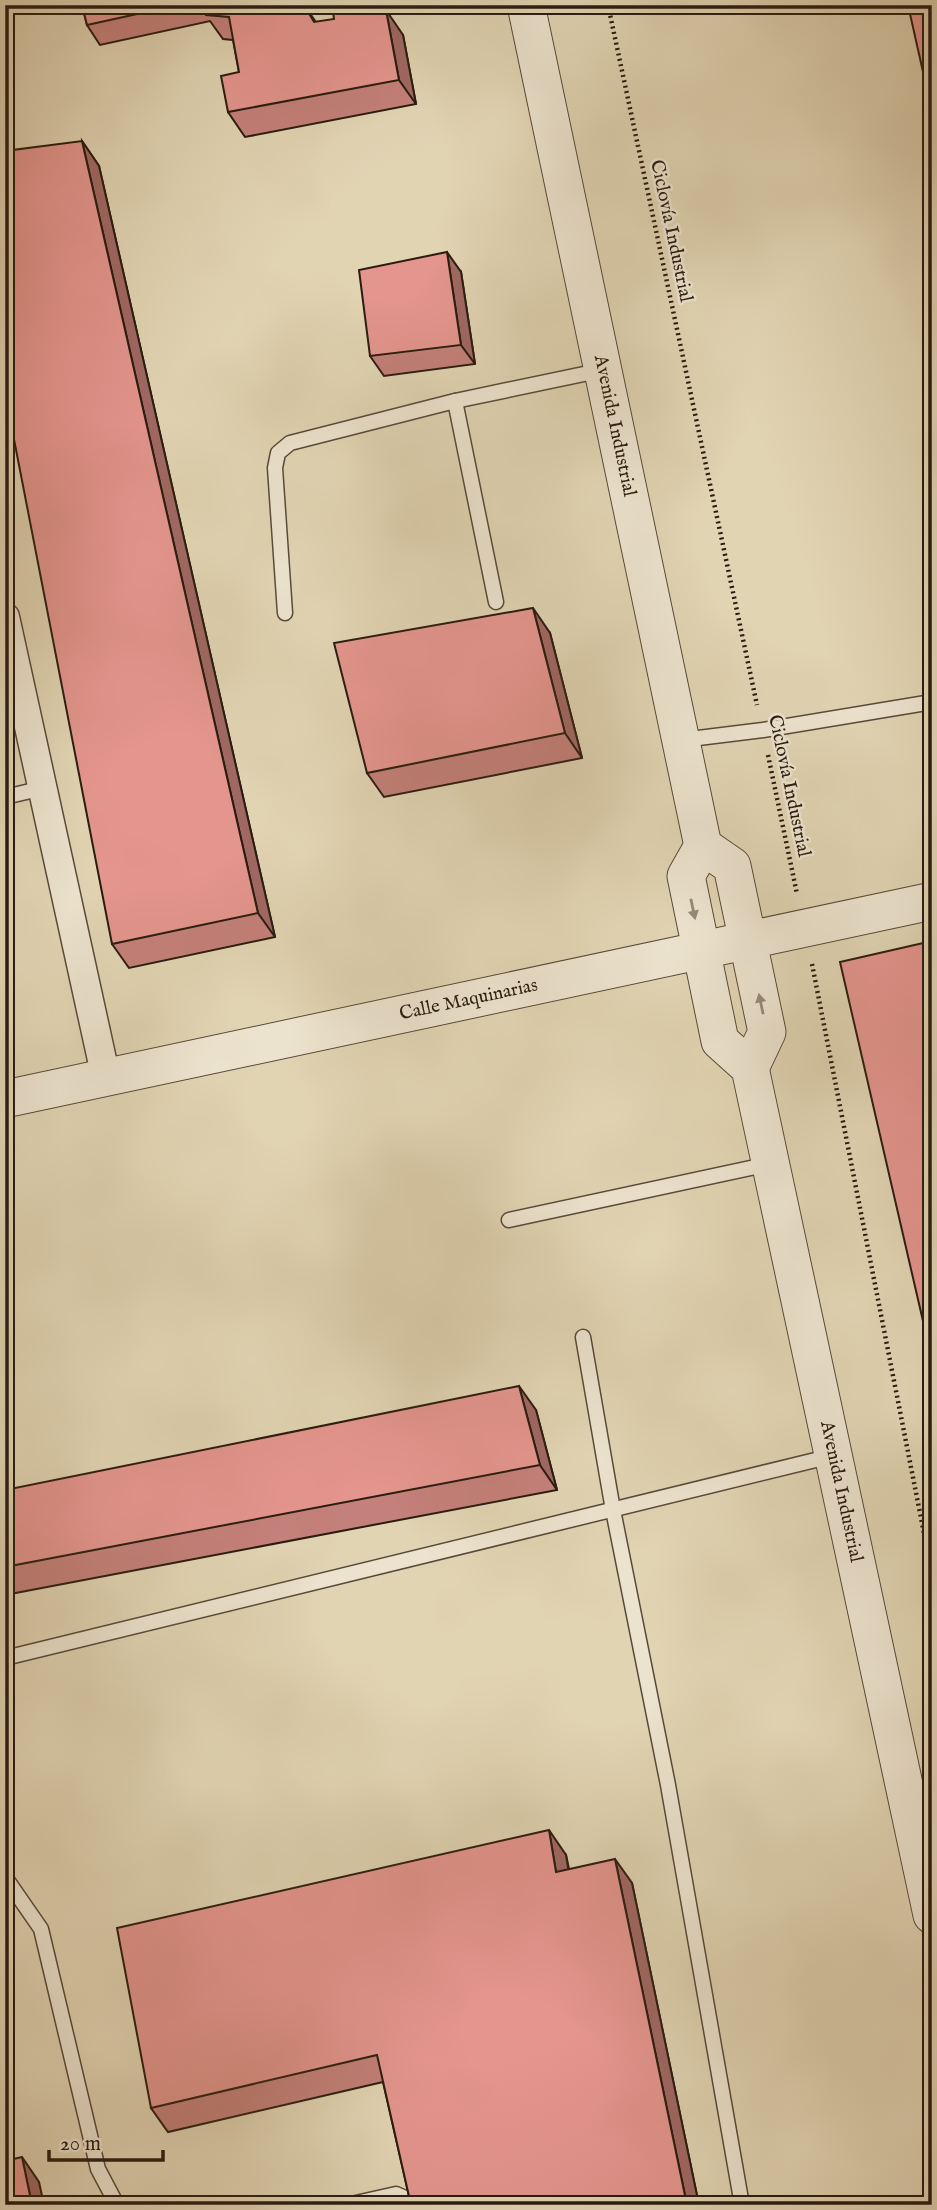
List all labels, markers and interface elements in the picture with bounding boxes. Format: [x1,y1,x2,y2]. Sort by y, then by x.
street label: Ciclovía Industrial [644,158,698,305]
street label: Avenida Industrial [588,352,641,500]
street label: Ciclovía Industrial [762,713,816,860]
one-way arrow [687,898,698,920]
street label: Calle Maquinarias [397,974,540,1026]
one-way arrow [756,993,767,1015]
street label: Avenida Industrial [814,1418,868,1565]
scale bar [49,2119,163,2163]
text: 20 m [60,2131,101,2158]

